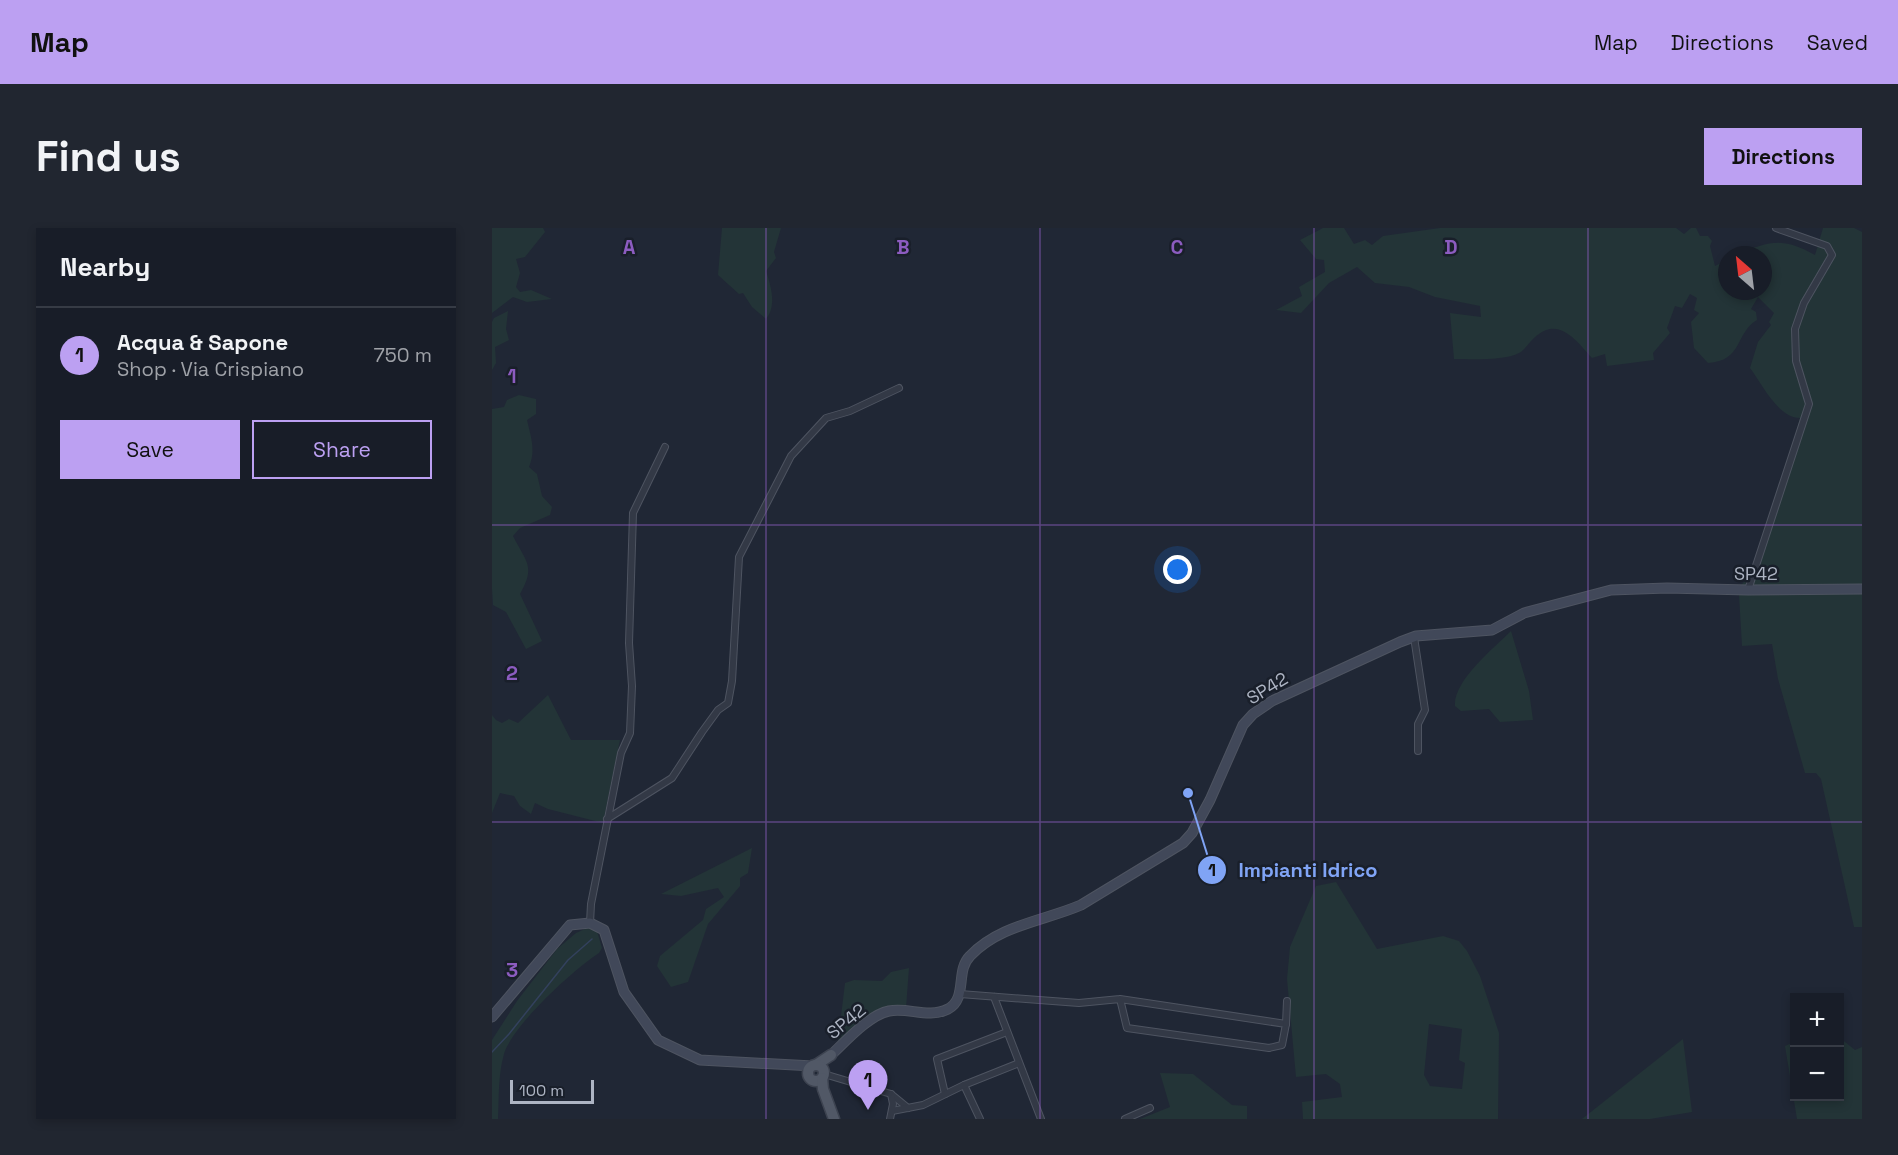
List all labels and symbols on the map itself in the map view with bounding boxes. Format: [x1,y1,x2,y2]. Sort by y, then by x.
text: A [623,234,636,260]
text: B [896,234,910,260]
text: C [1171,234,1184,260]
text: D [1444,234,1458,260]
north arrow [1718,246,1772,300]
text: 1 [507,363,517,389]
your location [1163,555,1192,584]
street label: SP42 [1734,562,1778,585]
text: 2 [506,660,518,686]
street label: SP42 [1242,667,1292,709]
callout: Impianti Idrico [1197,851,1390,889]
text: Impianti Idrico [1239,857,1377,883]
text: 1 [1208,858,1216,881]
text: 3 [506,957,518,983]
street label: SP42 [822,998,870,1044]
pin: 1 [848,1060,887,1110]
scale bar [510,1077,594,1104]

